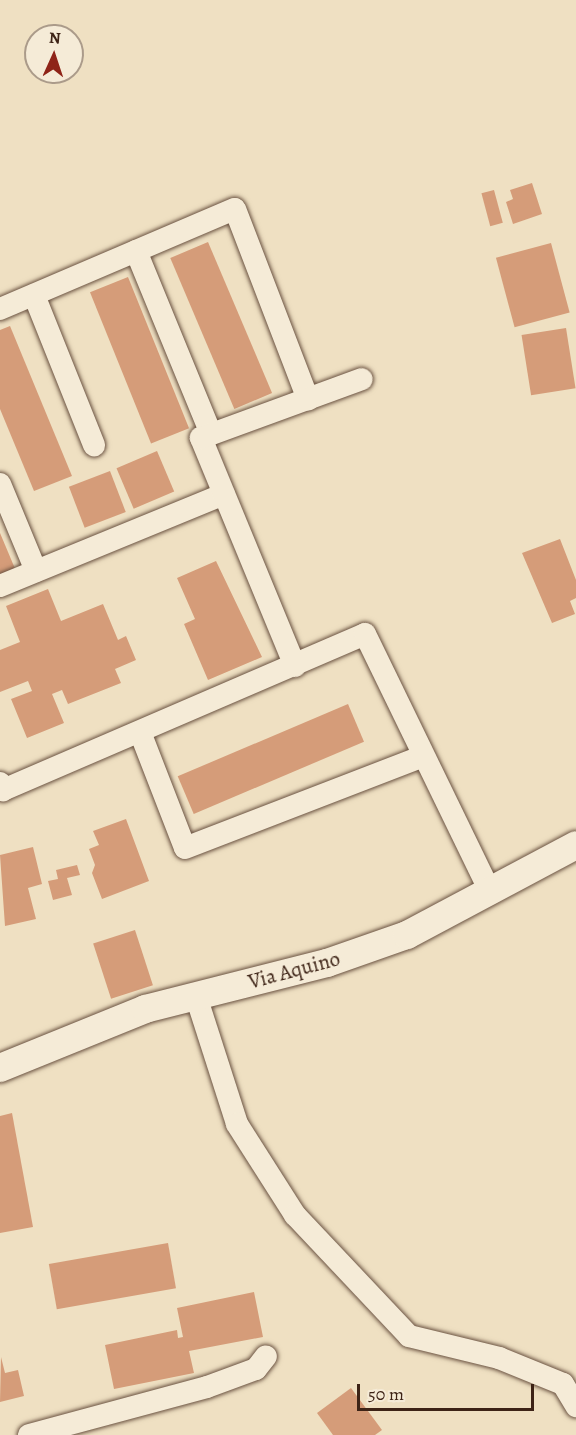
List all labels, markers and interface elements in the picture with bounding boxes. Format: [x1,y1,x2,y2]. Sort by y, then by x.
north arrow [24,24,84,84]
text: N [48,27,61,49]
street label: Via Aquino [245,946,343,994]
scale bar [360,1372,537,1410]
text: 50 m [368,1382,404,1406]

